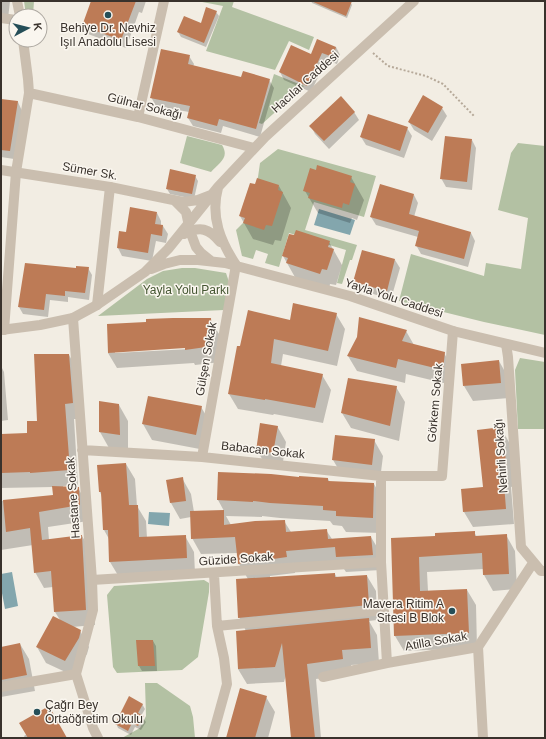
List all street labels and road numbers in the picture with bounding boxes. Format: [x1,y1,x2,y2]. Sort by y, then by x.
street label: Hacılar Caddesi [269,48,341,116]
street label: Gülnar Sokağı [106,90,184,122]
street label: Sümer Sk. [61,159,119,183]
street label: Yayla Yolu Caddesi [343,276,445,320]
street label: Gülşen Sokak [193,320,220,397]
street label: Görkem Sokak [425,362,446,443]
street label: Nehirli Sokağı [491,418,511,494]
street label: Babacan Sokak [220,439,307,461]
street label: Hastane Sokak [63,456,83,539]
street label: Güzide Sokak [198,549,275,569]
street label: Atilla Sokak [404,628,469,653]

